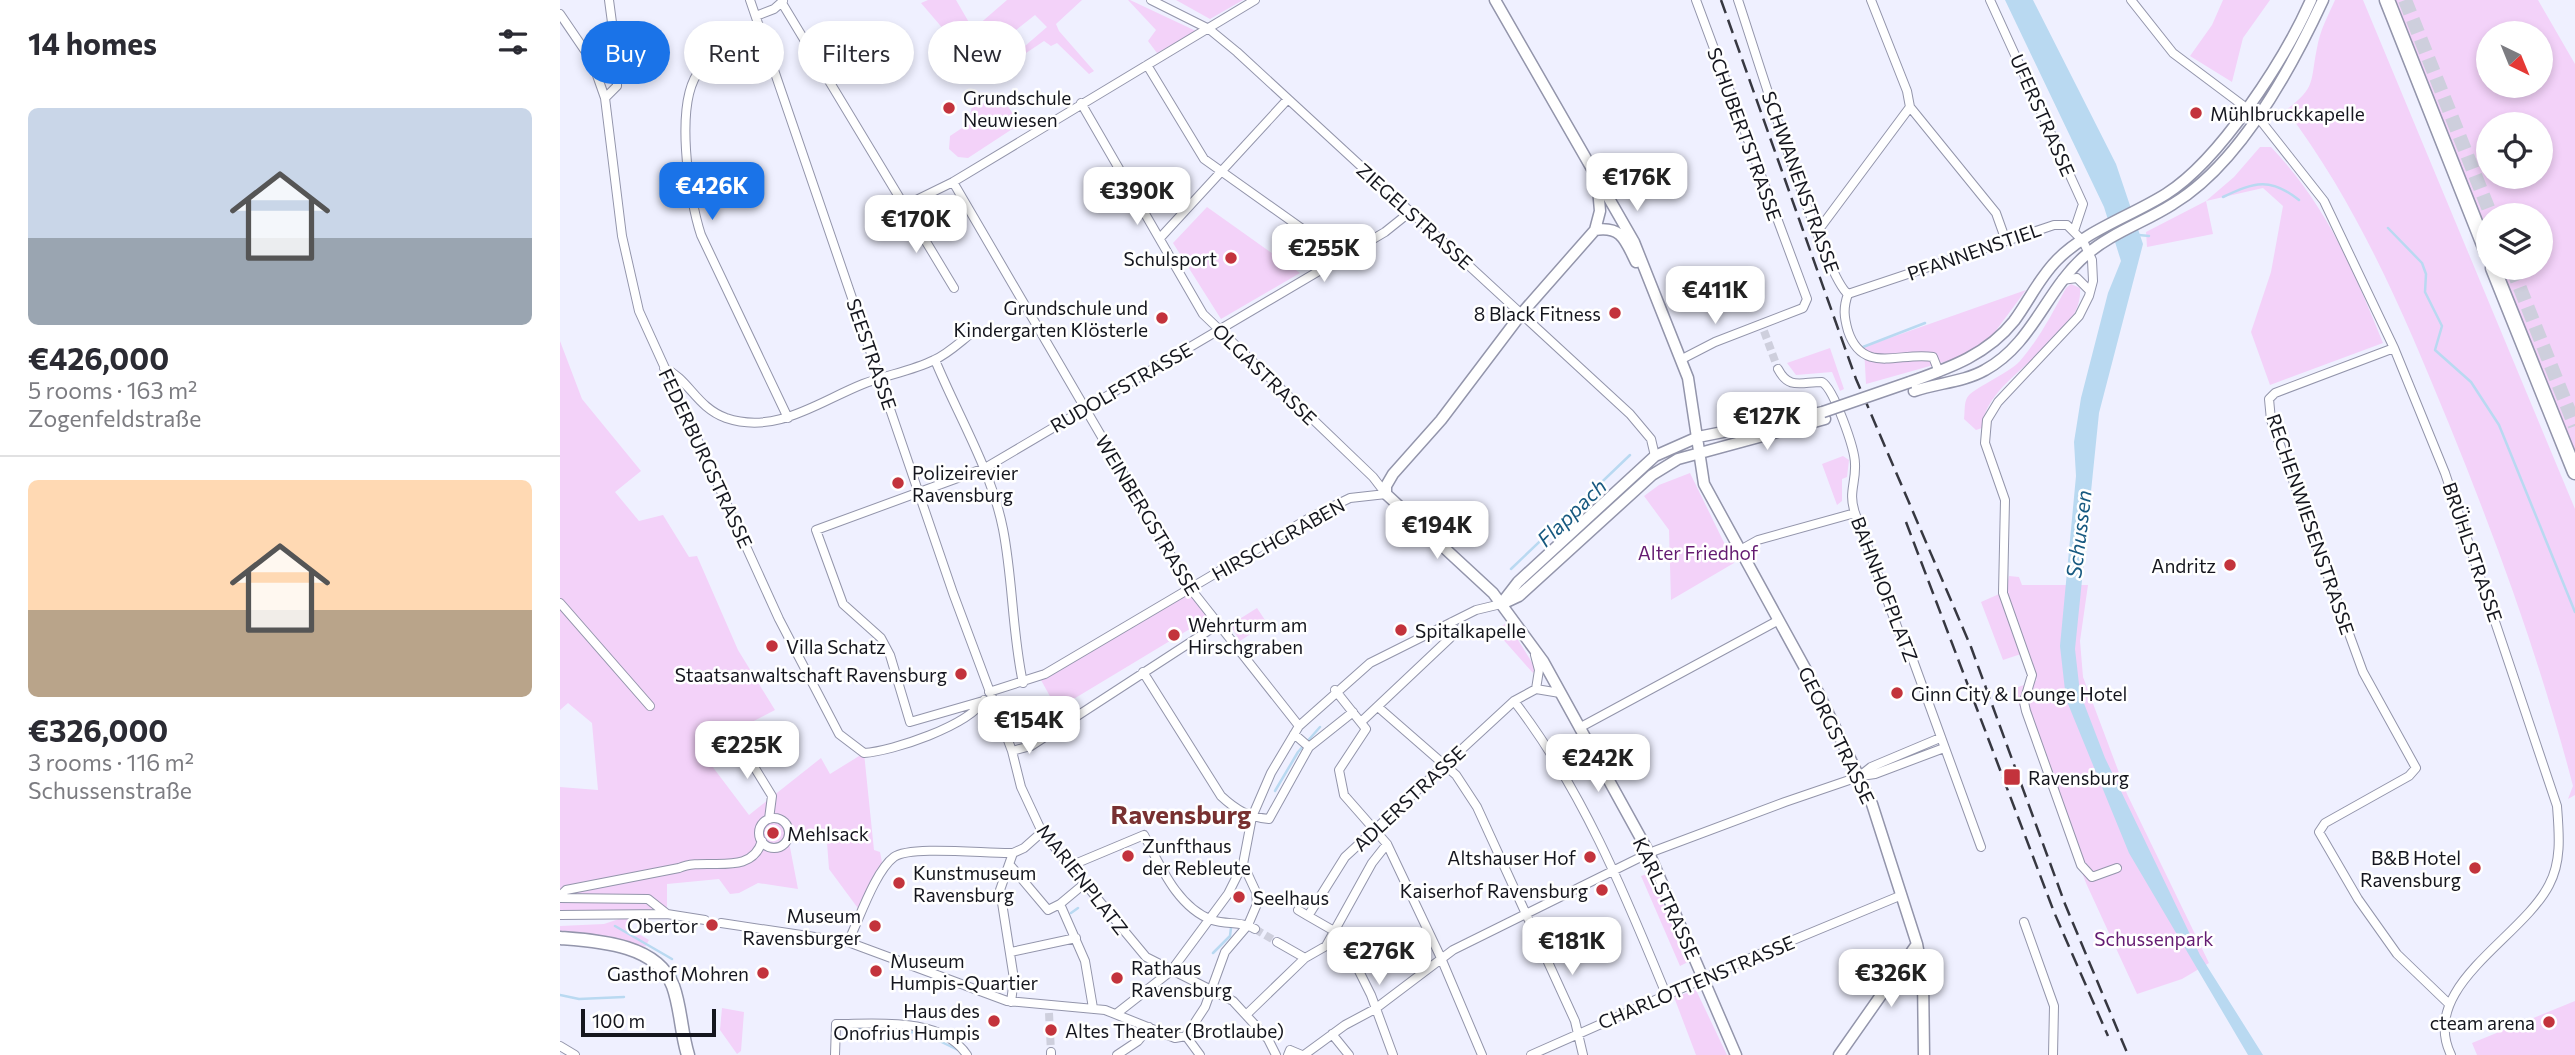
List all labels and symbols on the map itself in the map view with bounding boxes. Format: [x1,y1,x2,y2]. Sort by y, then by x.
north arrow [2476,21,2553,98]
street label: SCHUBERTSTRASSE [1703,44,1787,224]
street label: UFERSTRASSE [2006,50,2080,180]
place label: Grundschule Neuwiesen [963,86,1071,131]
street label: SCHWANENSTRASSE [1757,88,1845,276]
marker: Grundschule Neuwiesen [941,100,957,116]
place label: Mühlbruckkapelle [2210,102,2365,125]
marker: Mühlbruckkapelle [2188,105,2204,121]
pin: €176K [1588,154,1686,213]
street label: ZIEGELSTRASSE [1352,158,1478,274]
pin: €426K [663,162,761,222]
pin: €390K [1088,168,1186,227]
pin: €170K [867,196,965,255]
street label: PFANNENSTIEL [1904,217,2044,285]
pin: €255K [1275,224,1373,284]
place label: Schulsport [1124,247,1217,270]
marker: Schulsport [1223,250,1239,266]
pin: €411K [1666,266,1764,326]
street label: SEESTRASSE [842,295,902,413]
place label: Grundschule und Kindergarten Klösterle [954,296,1148,341]
place label: 8 Black Fitness [1474,302,1601,325]
marker: 8 Black Fitness [1607,305,1623,321]
marker: Grundschule und Kindergarten Klösterle [1154,310,1170,326]
street label: OLGASTRASSE [1208,319,1322,429]
street label: RUDOLFSTRASSE [1046,337,1196,437]
street label: FEDERBURGSTRASSE [654,365,758,551]
pin: €127K [1718,392,1816,452]
street label: RECHENWIESENSTRASSE [2262,411,2360,637]
street label: WEINBERGSTRASSE [1091,431,1205,599]
place label: Polizeirevier Ravensburg [912,461,1019,506]
water label: Flappach [1531,473,1611,551]
marker: Polizeirevier Ravensburg [890,475,906,491]
street label: BRÜHLSTRASSE [2438,479,2508,625]
water label: Schussen [2060,488,2096,580]
street label: HIRSCHGRABEN [1208,493,1348,585]
pin: €194K [1388,502,1486,561]
street label: BAHNHOFPLATZ [1847,513,1923,665]
park label: Alter Friedhof [1638,541,1759,564]
place label: Andritz [2151,554,2216,577]
marker: Andritz [2222,557,2238,573]
place label: Wehrturm am Hirschgraben [1188,613,1307,658]
place label: Spitalkapelle [1415,619,1526,642]
marker: Spitalkapelle [1393,622,1409,638]
marker: Wehrturm am Hirschgraben [1166,627,1182,643]
place label: Villa Schatz [786,635,886,658]
marker: Villa Schatz [764,638,780,654]
place label: Staatsanwaltschaft Ravensburg [675,663,947,686]
street label: GEORGSTRASSE [1794,663,1880,807]
marker: Staatsanwaltschaft Ravensburg [953,666,969,682]
place label: Ginn City & Lounge Hotel [1911,682,2127,705]
marker: Ginn City & Lounge Hotel [1889,685,1905,701]
pin: €154K [980,696,1078,756]
pin: €225K [698,722,796,781]
pin: €242K [1549,734,1647,794]
street label: ADLERSTRASSE [1348,740,1470,856]
place label: Ravensburg [2028,766,2129,789]
marker: Ravensburg [2002,767,2022,787]
district label: Ravensburg [1111,798,1251,829]
street label: MARIENPLATZ [1033,819,1133,939]
place label: Mehlsack [787,822,869,845]
marker: Mehlsack [765,825,781,841]
street label: KARLSTRASSE [1629,833,1705,963]
place label: Zunfthaus der Rebleute [1142,834,1251,879]
place label: Altshauser Hof [1447,846,1576,869]
place label: B&B Hotel Ravensburg [2360,846,2461,891]
marker: Zunfthaus der Rebleute [1120,848,1136,864]
marker: Altshauser Hof [1582,849,1598,865]
marker: B&B Hotel Ravensburg [2467,860,2483,876]
place label: Kunstmuseum Ravensburg [913,861,1036,906]
marker: Kunstmuseum Ravensburg [891,875,907,891]
place label: Kaiserhof Ravensburg [1400,879,1588,902]
marker: Kaiserhof Ravensburg [1594,882,1610,898]
place label: Seelhaus [1253,886,1329,909]
marker: Seelhaus [1231,889,1247,905]
place label: Museum Ravensburger [742,904,861,949]
place label: Obertor [627,914,698,937]
marker: Obertor [704,917,720,933]
marker: Museum Ravensburger [867,918,883,934]
pin: €181K [1523,918,1621,977]
park label: Schussenpark [2094,927,2214,950]
pin: €276K [1330,928,1428,987]
street label: CHARLOTTENSTRASSE [1594,930,1798,1034]
place label: Museum Humpis-Quartier [890,949,1039,994]
pin: €326K [1842,950,1940,1009]
place label: Rathaus Ravensburg [1131,956,1232,1001]
place label: Gasthof Mohren [607,962,749,985]
marker: Museum Humpis-Quartier [868,963,884,979]
marker: Gasthof Mohren [755,965,771,981]
marker: Rathaus Ravensburg [1109,970,1125,986]
place label: Haus des Onofrius Humpis [833,999,980,1044]
scale bar [581,1006,716,1038]
place label: cteam arena [2430,1011,2535,1034]
marker: Haus des Onofrius Humpis [986,1013,1002,1029]
marker: cteam arena [2541,1014,2557,1030]
place label: Altes Theater (Brotlaube) [1065,1019,1284,1042]
marker: Altes Theater (Brotlaube) [1043,1022,1059,1038]

